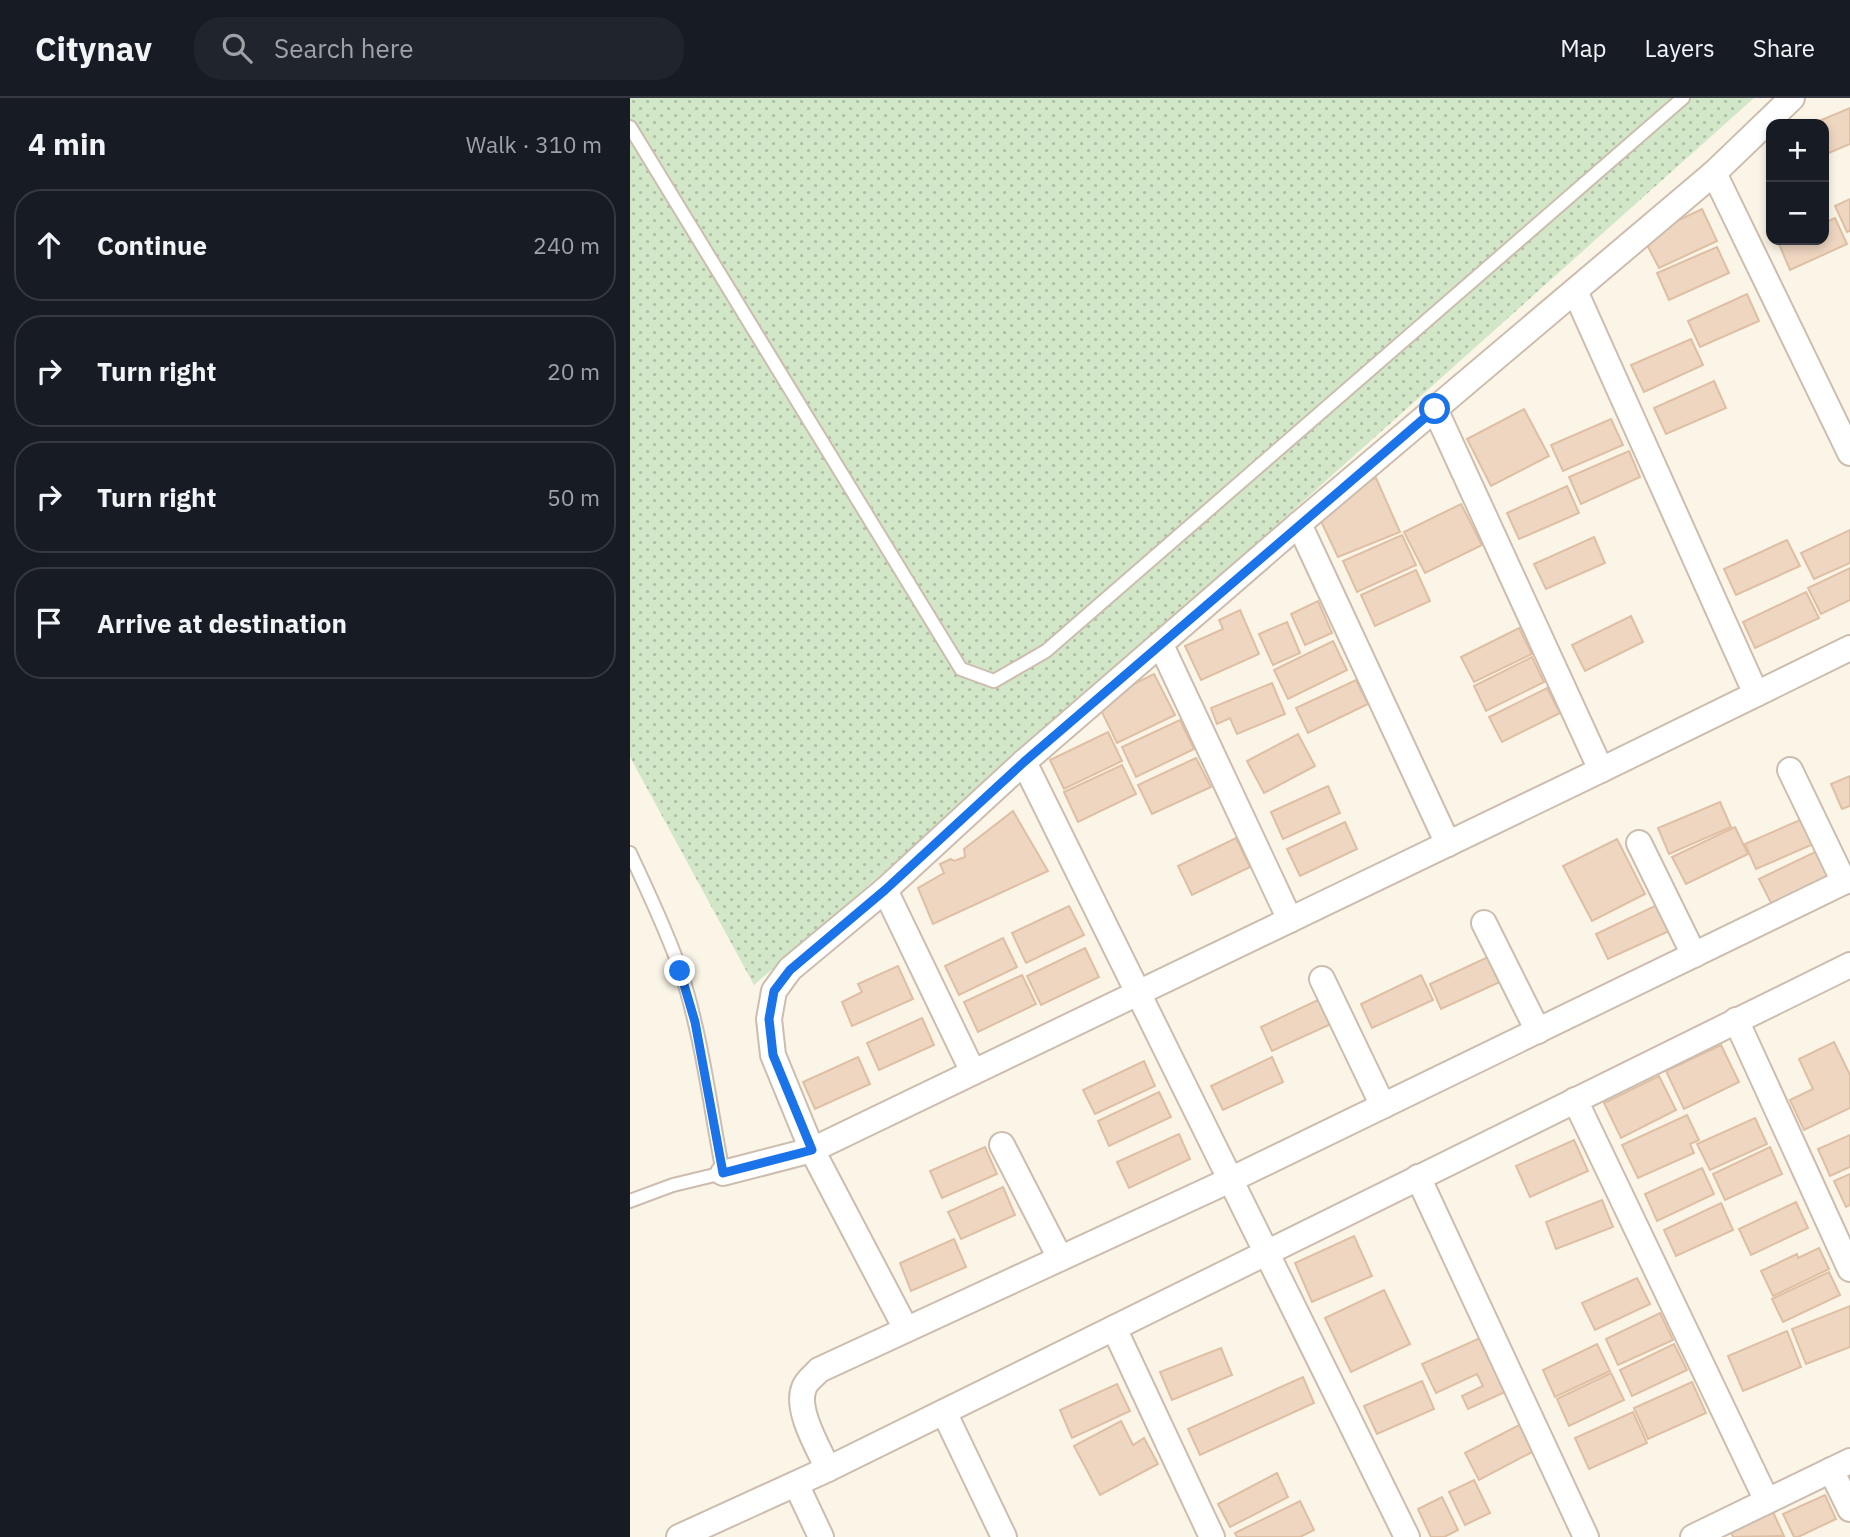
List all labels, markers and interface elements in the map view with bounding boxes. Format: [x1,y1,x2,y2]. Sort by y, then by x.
search box [194,17,684,80]
text: Citynav [35,27,152,70]
icon: search [218,29,256,67]
text: Search here [274,31,413,65]
text: Map [1560,32,1607,64]
text: Layers [1645,32,1715,64]
text: Share [1753,32,1815,64]
map controls [1766,119,1829,245]
button: + [1766,119,1829,182]
text: 4 min [28,124,106,163]
text: Walk · 310 m [466,129,602,159]
button: − [1766,182,1829,245]
icon: ahead [30,226,68,264]
text: Continue [97,228,207,262]
text: 240 m [533,230,600,260]
icon: right [30,352,68,390]
text: Turn right [97,354,216,388]
text: 20 m [547,356,600,386]
route start [1419,393,1450,424]
icon: right [30,478,68,516]
text: Turn right [97,480,216,514]
text: 50 m [547,482,600,512]
icon: arrive [30,604,68,642]
text: Arrive at destination [97,606,347,640]
route end [664,955,695,986]

